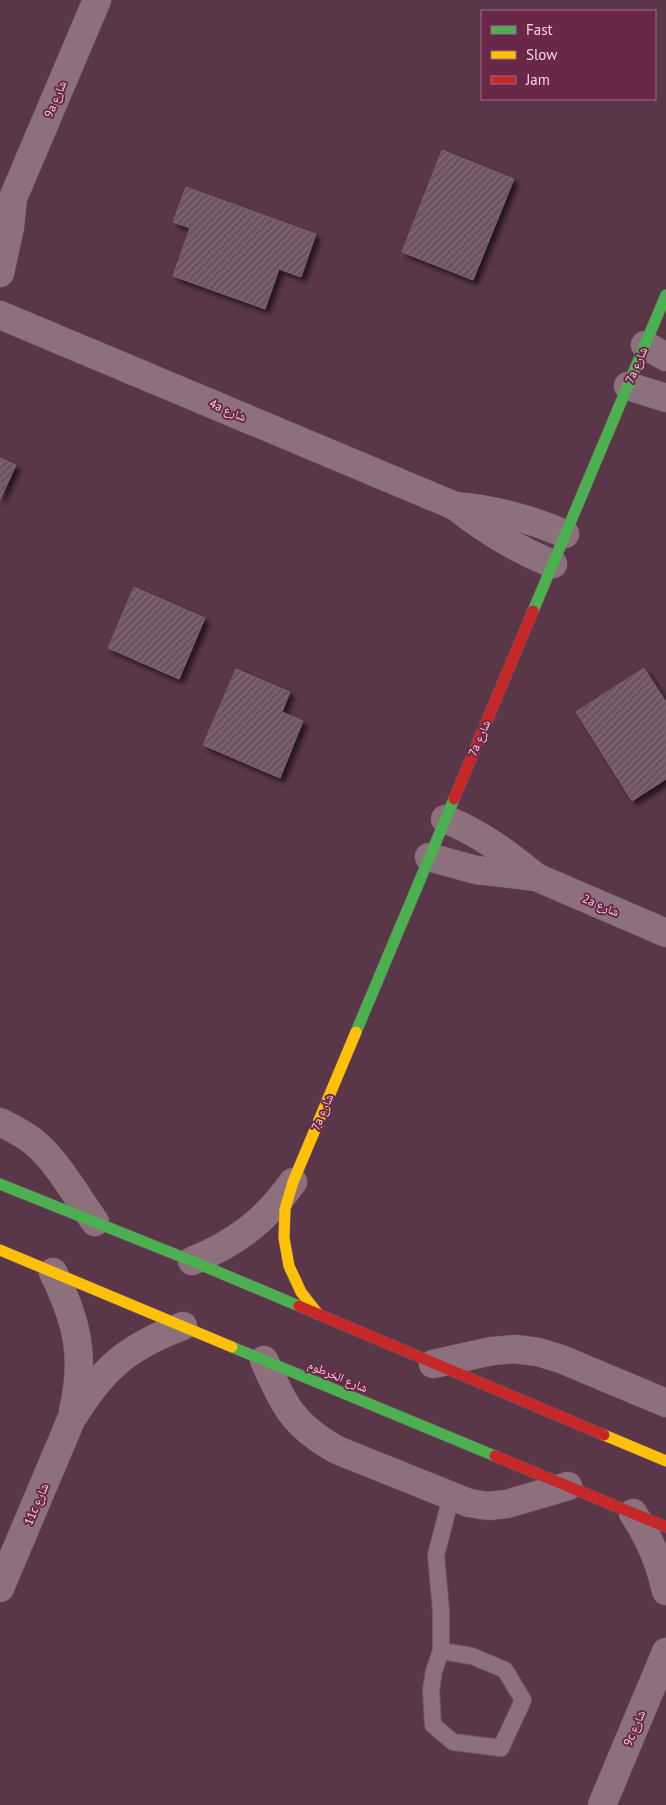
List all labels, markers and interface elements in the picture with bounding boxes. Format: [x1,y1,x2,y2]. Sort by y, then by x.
legend [481,10,656,100]
text: Fast [526,20,553,39]
text: Slow [526,45,557,64]
text: Jam [525,70,550,89]
street label: 9a شارع [41,78,70,120]
street label: 7a شارع [622,344,651,386]
street label: 4a شارع [207,396,249,425]
street label: 7a شارع [465,717,494,759]
street label: 2a شارع [580,891,622,920]
street label: 7a شارع [308,1091,337,1133]
street label: شارع الخرطوم [305,1357,370,1396]
street label: 11c شارع [20,1481,53,1528]
street label: 9c شارع [620,1708,649,1749]

